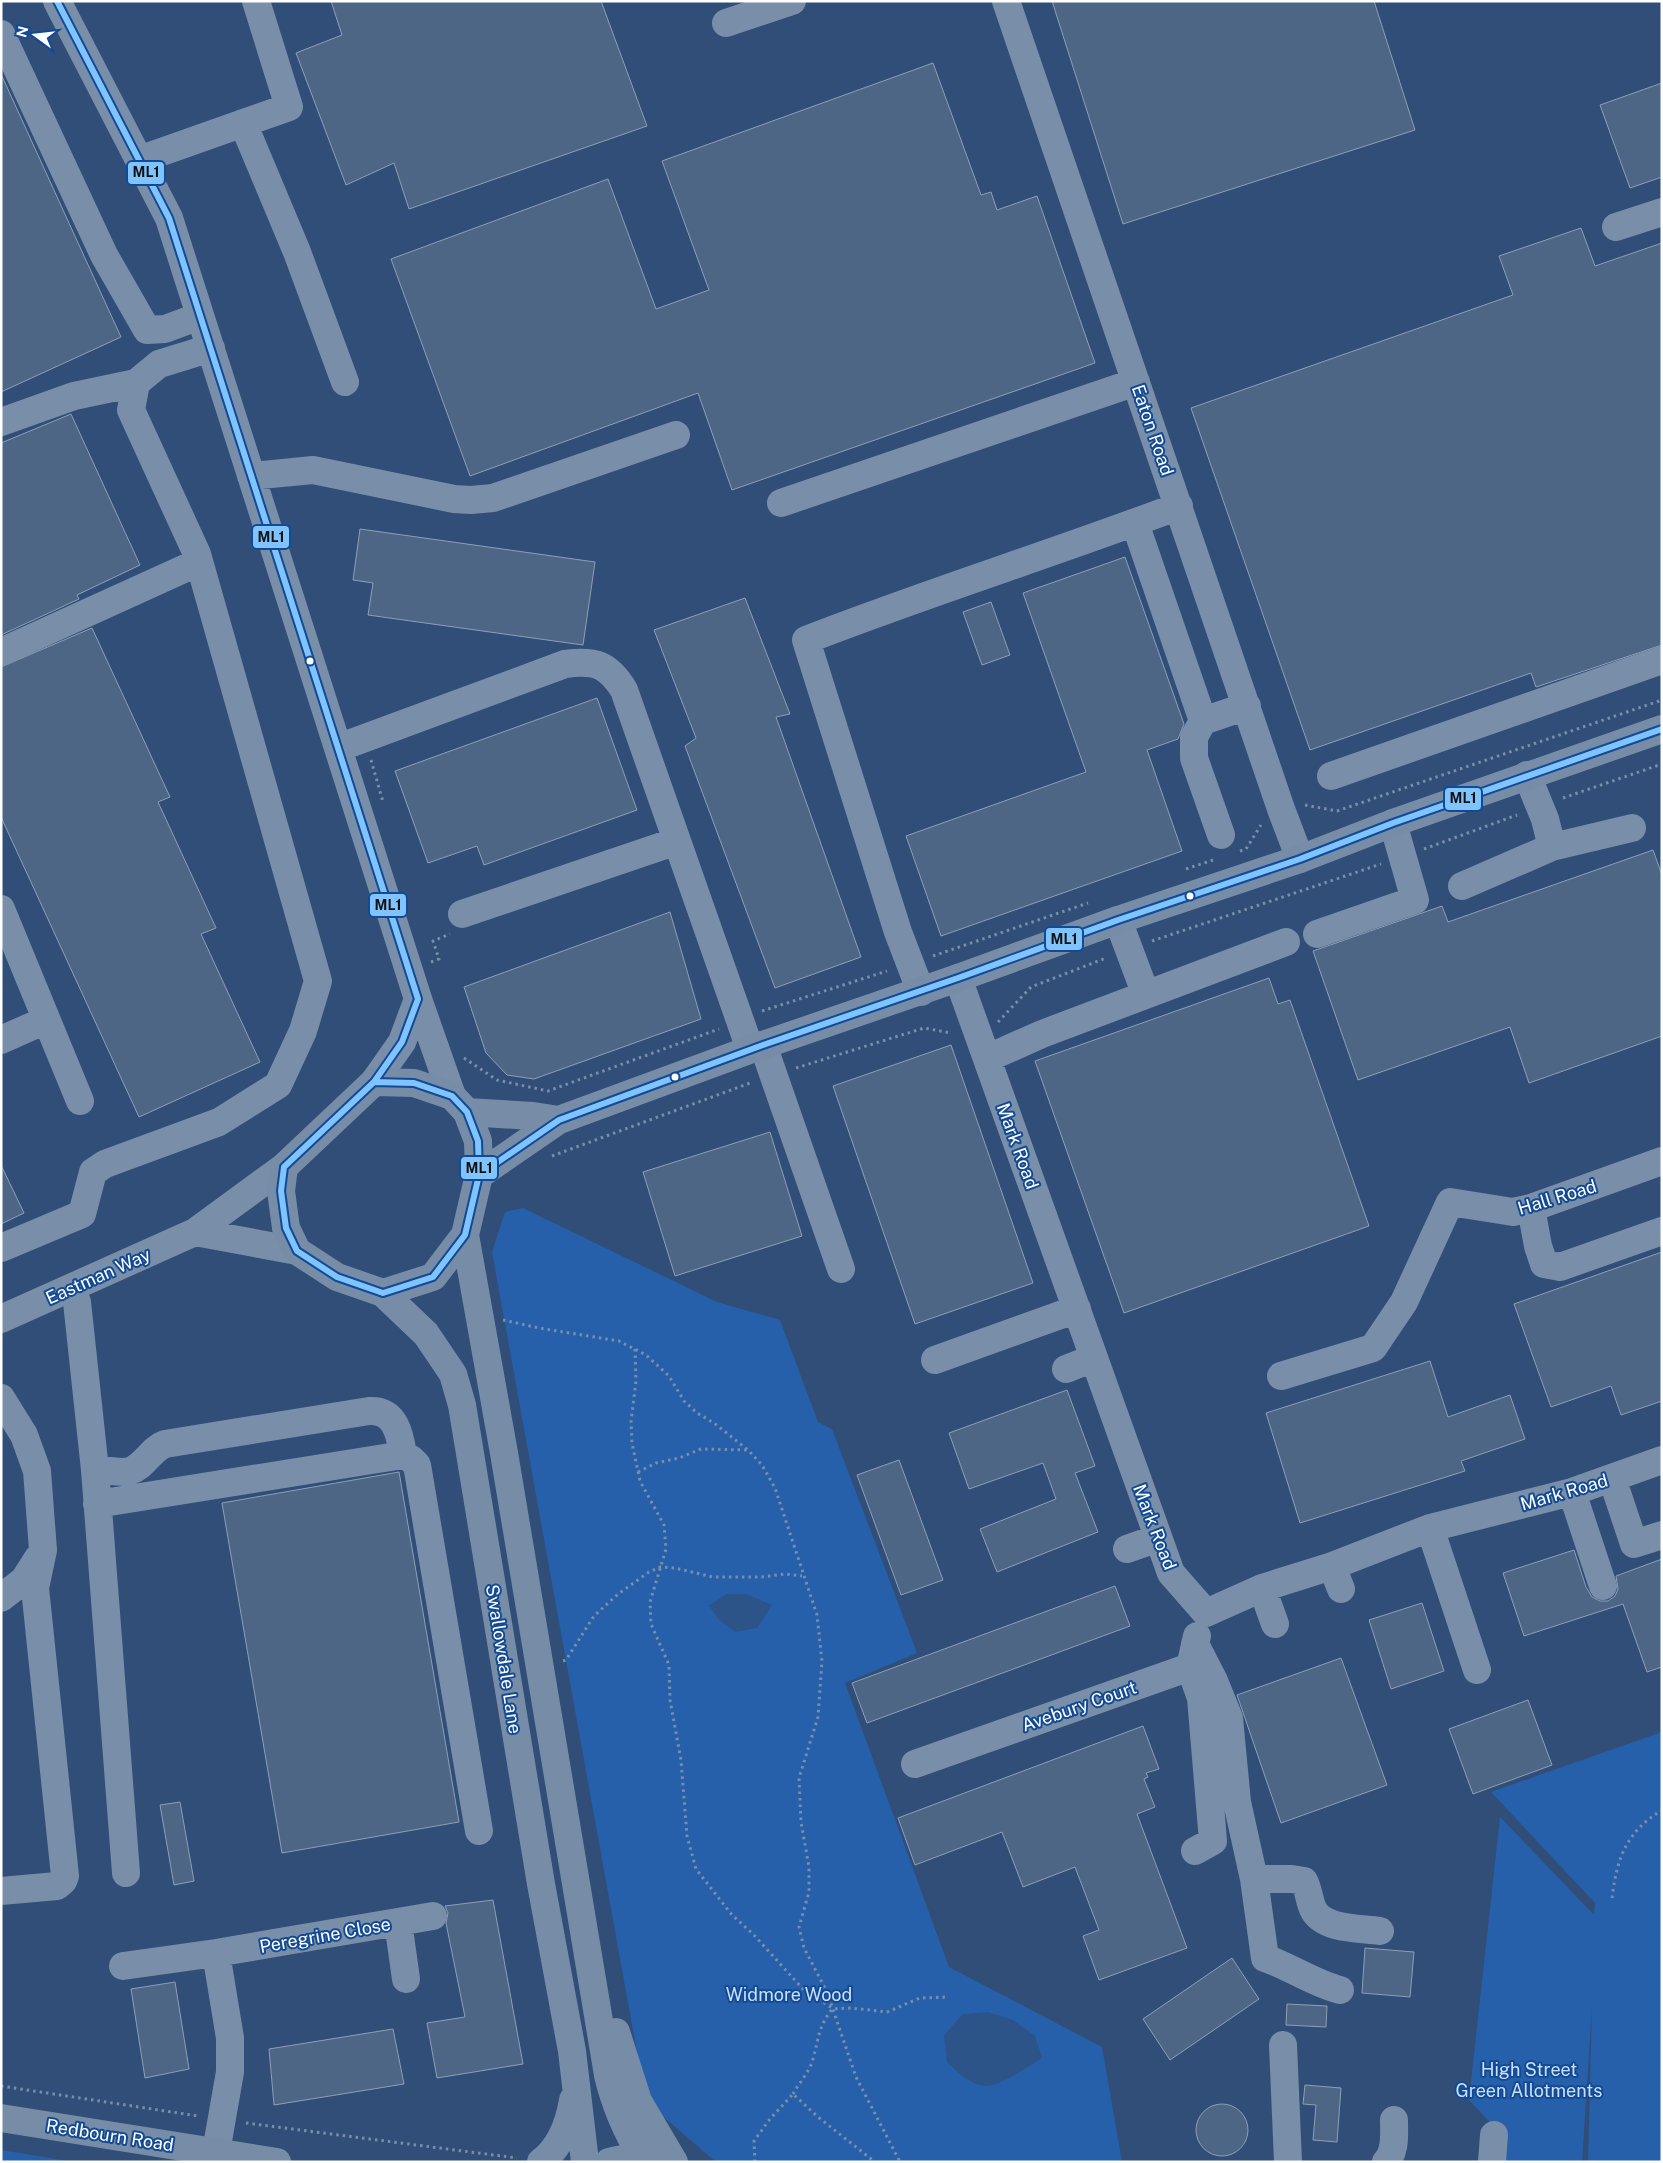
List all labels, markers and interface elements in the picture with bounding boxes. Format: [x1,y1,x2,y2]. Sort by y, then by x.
north arrow [10,10,60,60]
text: N [13,24,32,39]
line badge: ML1 [127,161,165,185]
text: ML1 [133,164,159,180]
street label: Eaton Road [1128,382,1178,478]
line badge: ML1 [252,525,290,549]
text: ML1 [258,529,284,545]
unlabelled marker [305,656,315,666]
line badge: ML1 [1444,787,1482,811]
text: ML1 [1450,790,1476,806]
unlabelled marker [1185,891,1195,901]
line badge: ML1 [369,893,407,917]
text: ML1 [375,897,401,913]
line badge: ML1 [1045,927,1083,951]
text: ML1 [1051,931,1077,947]
unlabelled marker [670,1072,680,1082]
street label: Mark Road [993,1100,1043,1192]
line badge: ML1 [460,1156,498,1180]
text: ML1 [466,1160,492,1176]
street label: Hall Road [1515,1175,1599,1219]
street label: Eastman Way [42,1243,154,1308]
street label: Mark Road [1518,1470,1610,1514]
street label: Mark Road [1129,1481,1181,1573]
street label: Swallowdale Lane [482,1583,526,1735]
street label: Avebury Court [1019,1677,1139,1735]
street label: Peregrine Close [258,1913,392,1957]
park label: Widmore Wood [726,1984,852,2005]
park label: High Street Green Allotments [1456,2059,1602,2101]
street label: Redbourn Road [45,2115,175,2155]

